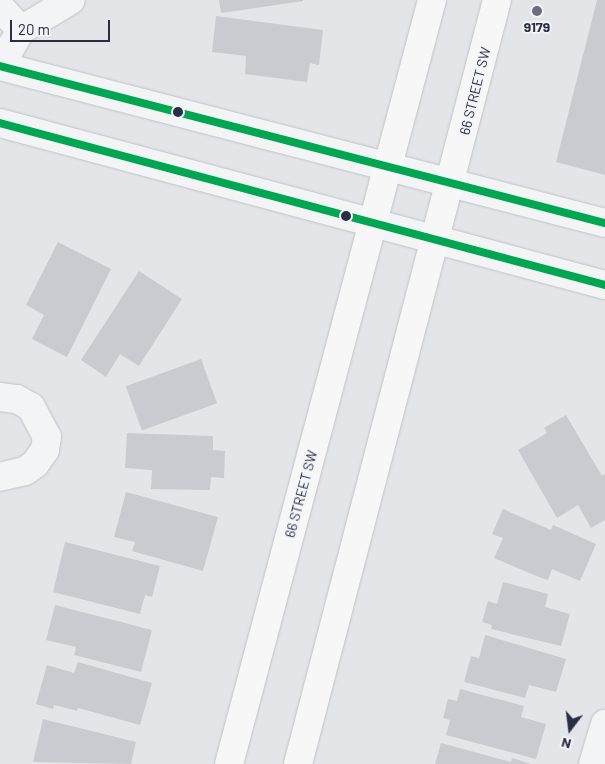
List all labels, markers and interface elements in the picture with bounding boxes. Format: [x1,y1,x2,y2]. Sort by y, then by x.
marker: 9179 [531,5,543,17]
scale bar [12,10,112,42]
place label: 9179 [524,19,550,35]
text: 20 m [18,20,50,38]
street label: 66 STREET SW [456,45,494,137]
unlabelled marker [173,107,183,117]
unlabelled marker [341,211,351,221]
street label: 66 STREET SW [281,449,321,539]
north arrow [545,704,595,754]
text: N [559,735,573,753]

